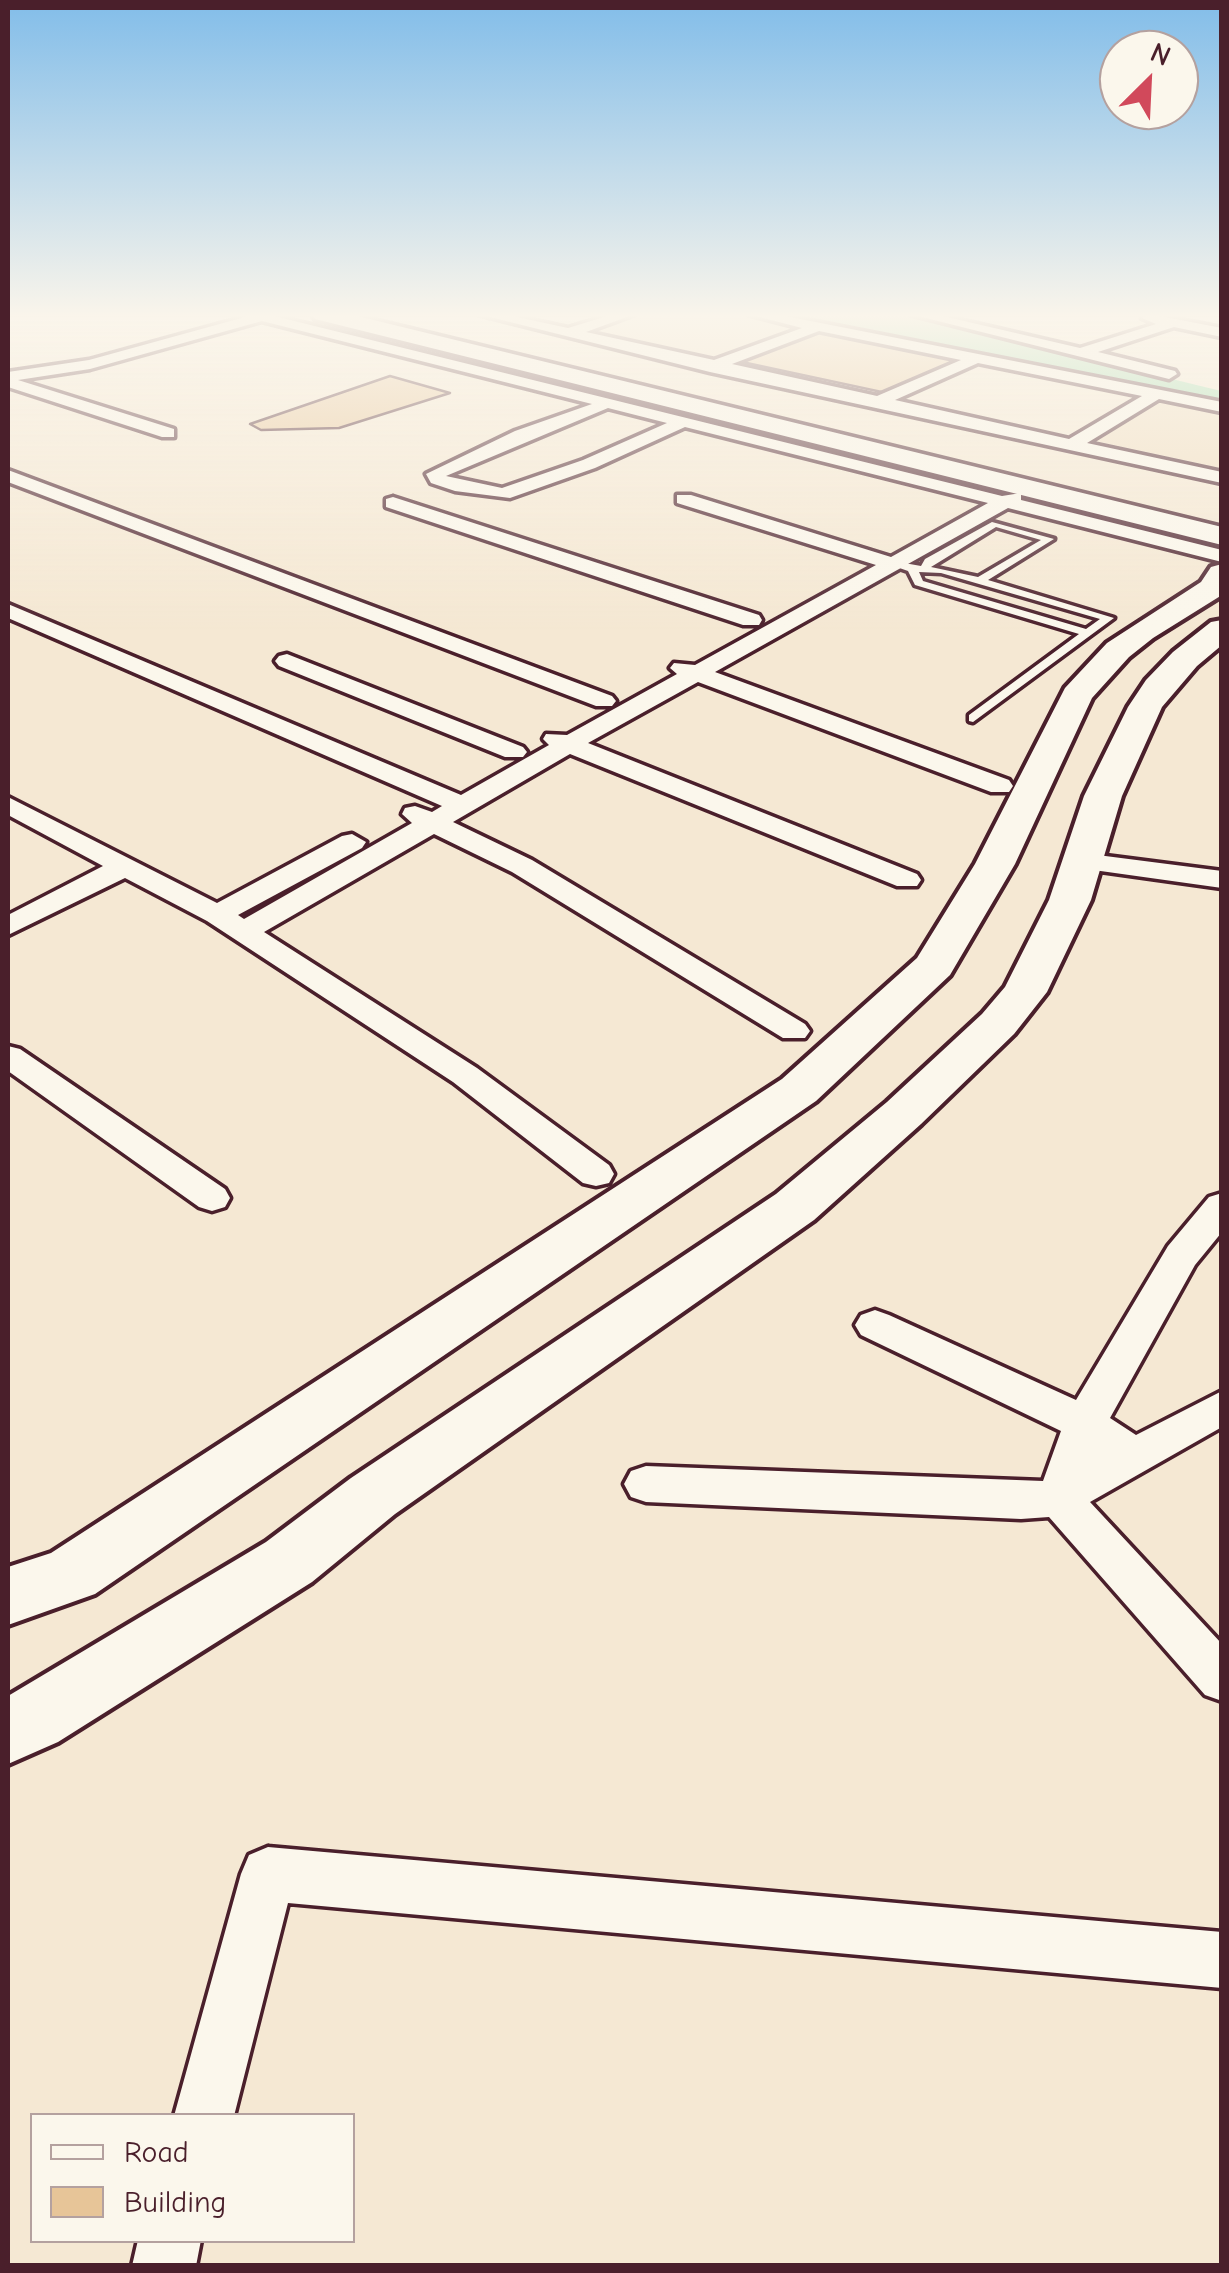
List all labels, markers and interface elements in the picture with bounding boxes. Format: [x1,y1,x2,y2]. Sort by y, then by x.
north arrow [1099,30,1199,130]
text: N [1146,36,1175,73]
legend [30,2113,355,2243]
text: Road [124,2135,189,2170]
text: Building [124,2185,227,2220]

